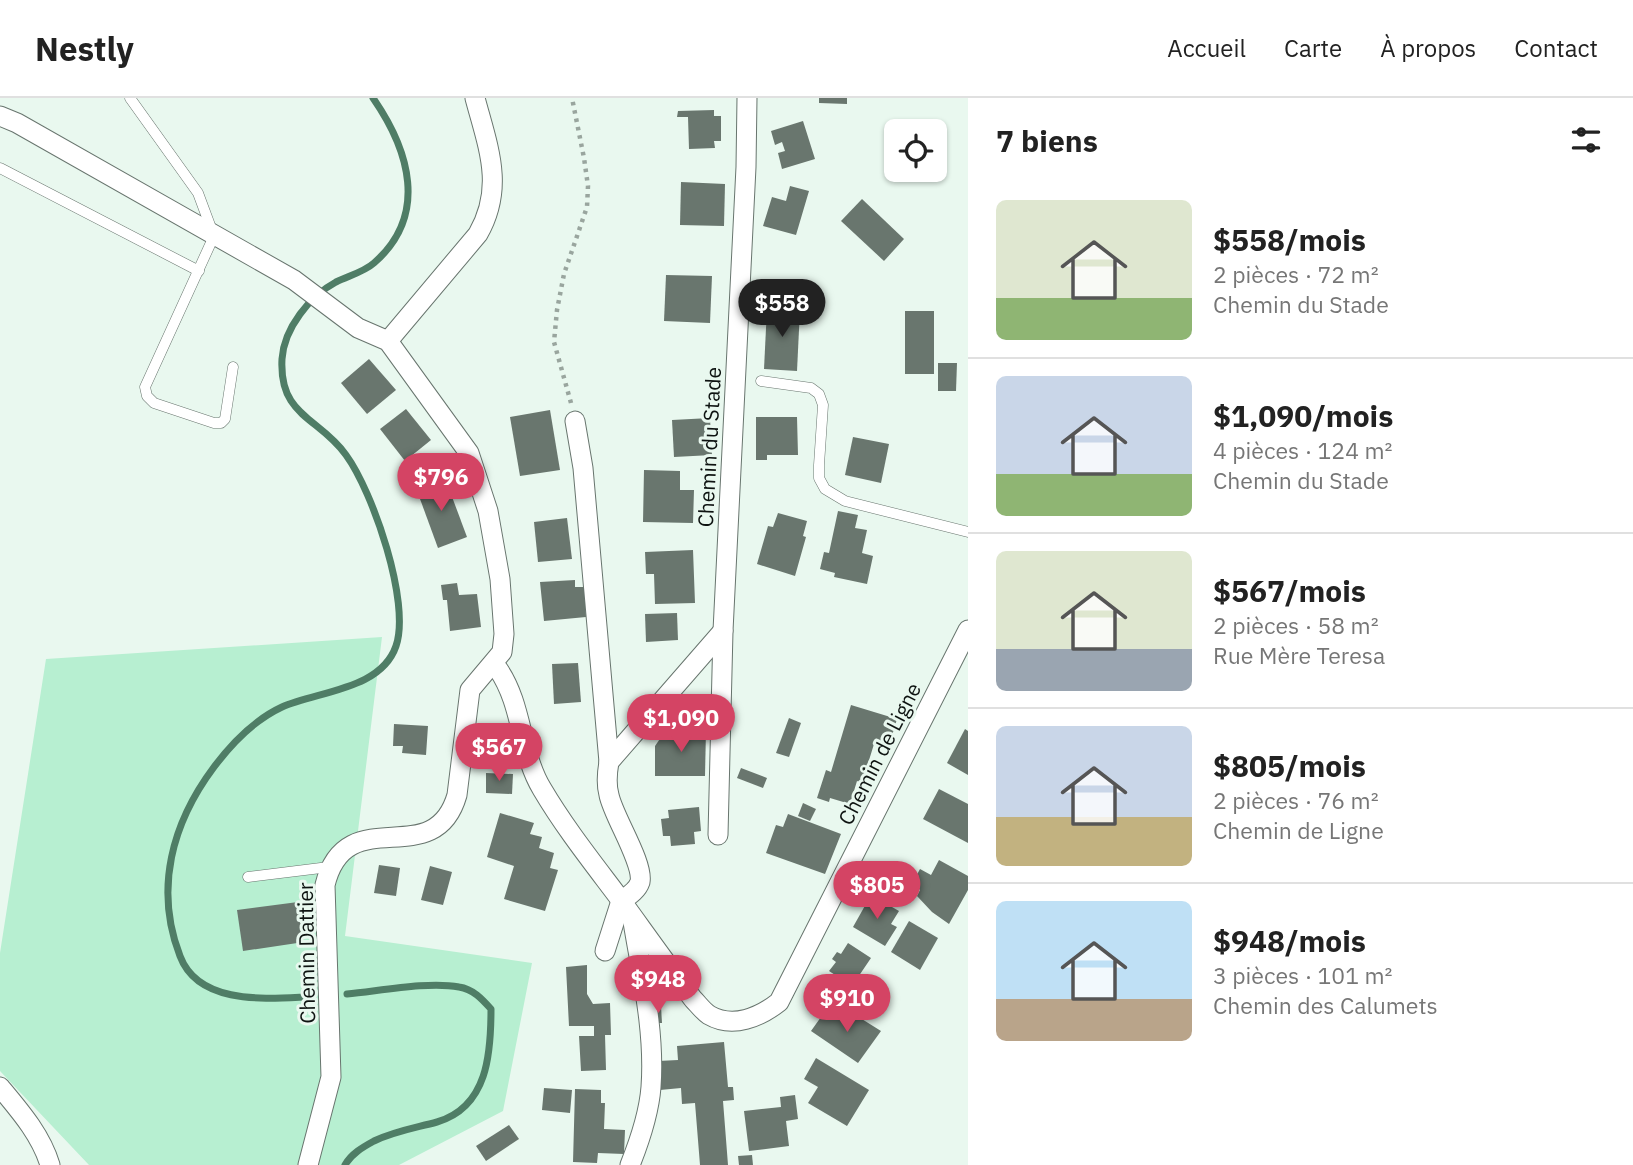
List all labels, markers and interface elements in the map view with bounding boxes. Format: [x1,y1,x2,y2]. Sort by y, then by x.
text: Nestly [35,27,134,70]
text: Accueil [1167,32,1246,64]
text: Carte [1284,32,1342,64]
text: À propos [1380,32,1476,64]
text: Contact [1514,32,1598,64]
map controls [884,119,947,182]
button: locate [884,119,947,182]
text: 7 biens [996,121,1098,160]
icon: filters [1567,121,1605,159]
text: $558/mois [1213,220,1366,259]
icon: home [1052,228,1136,312]
text: 2 pièces · 72 m² [1213,259,1379,289]
pin: $558 [741,280,823,339]
text: $558 [754,287,810,317]
text: Chemin du Stade [1213,289,1389,319]
street label: Chemin du Stade [691,366,727,528]
text: $1,090/mois [1213,396,1393,435]
icon: home [1052,404,1136,488]
text: 4 pièces · 124 m² [1213,435,1392,465]
pin: $796 [400,454,482,513]
text: $796 [413,461,469,491]
text: Chemin du Stade [1213,465,1389,495]
text: $567/mois [1213,571,1366,610]
icon: home [1052,579,1136,663]
text: 2 pièces · 58 m² [1213,610,1379,640]
text: Rue Mère Teresa [1213,640,1385,670]
street label: Chemin de Ligne [831,678,927,829]
pin: $1,090 [624,694,738,754]
text: $1,090 [643,702,719,732]
pin: $567 [458,724,540,783]
text: $567 [471,731,527,761]
text: $805/mois [1213,746,1366,785]
icon: home [1052,754,1136,838]
text: 2 pièces · 76 m² [1213,785,1379,815]
text: Chemin de Ligne [1213,815,1384,845]
pin: $805 [836,862,918,921]
text: $805 [849,869,905,899]
street label: Chemin Dattier [291,882,321,1024]
text: $948/mois [1213,921,1366,960]
icon: home [1052,929,1136,1013]
pin: $948 [617,956,699,1015]
text: 3 pièces · 101 m² [1213,960,1392,990]
text: $948 [630,963,686,993]
pin: $910 [806,974,888,1034]
text: $910 [819,982,875,1012]
text: Chemin des Calumets [1213,990,1438,1020]

